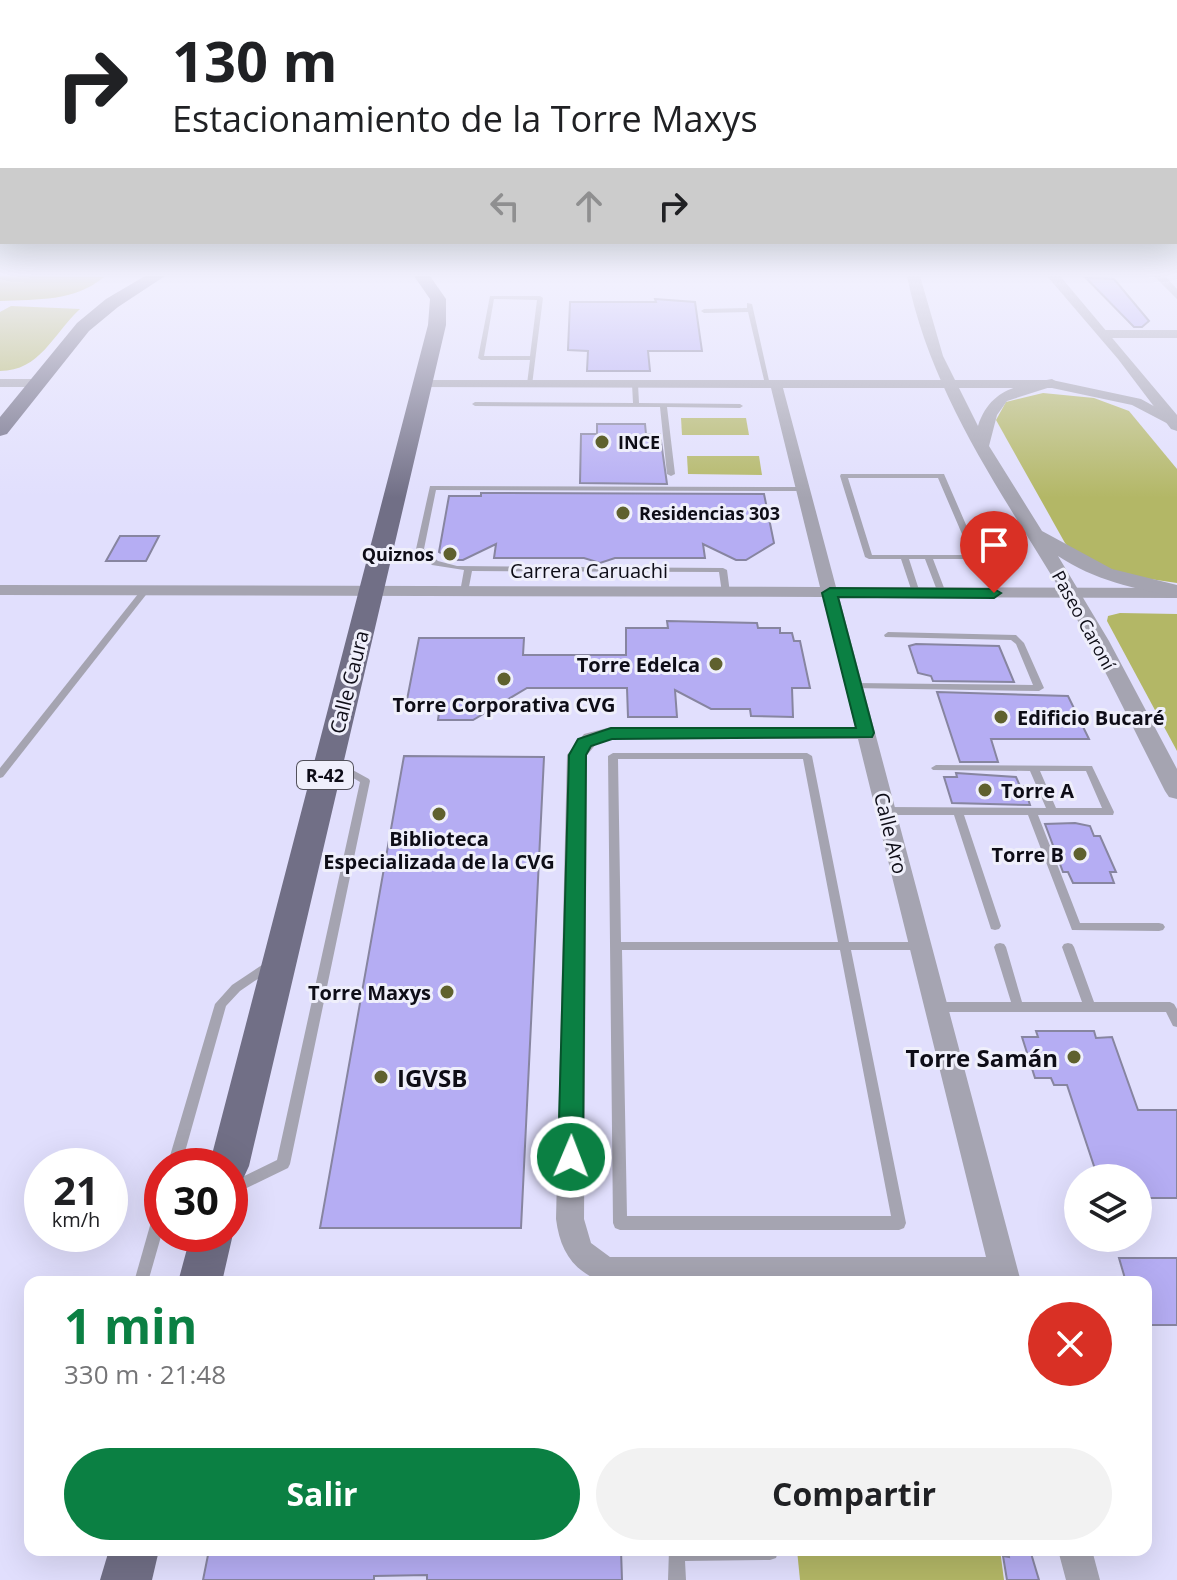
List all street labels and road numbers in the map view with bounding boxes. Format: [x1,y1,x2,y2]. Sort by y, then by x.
street label: Carrera Caruachi [510,557,668,584]
street label: Paseo Caroní [1047,566,1121,674]
street label: Calle Caura [323,628,375,736]
road number: R-42 [297,761,353,789]
street label: Calle Aro [868,789,914,877]

